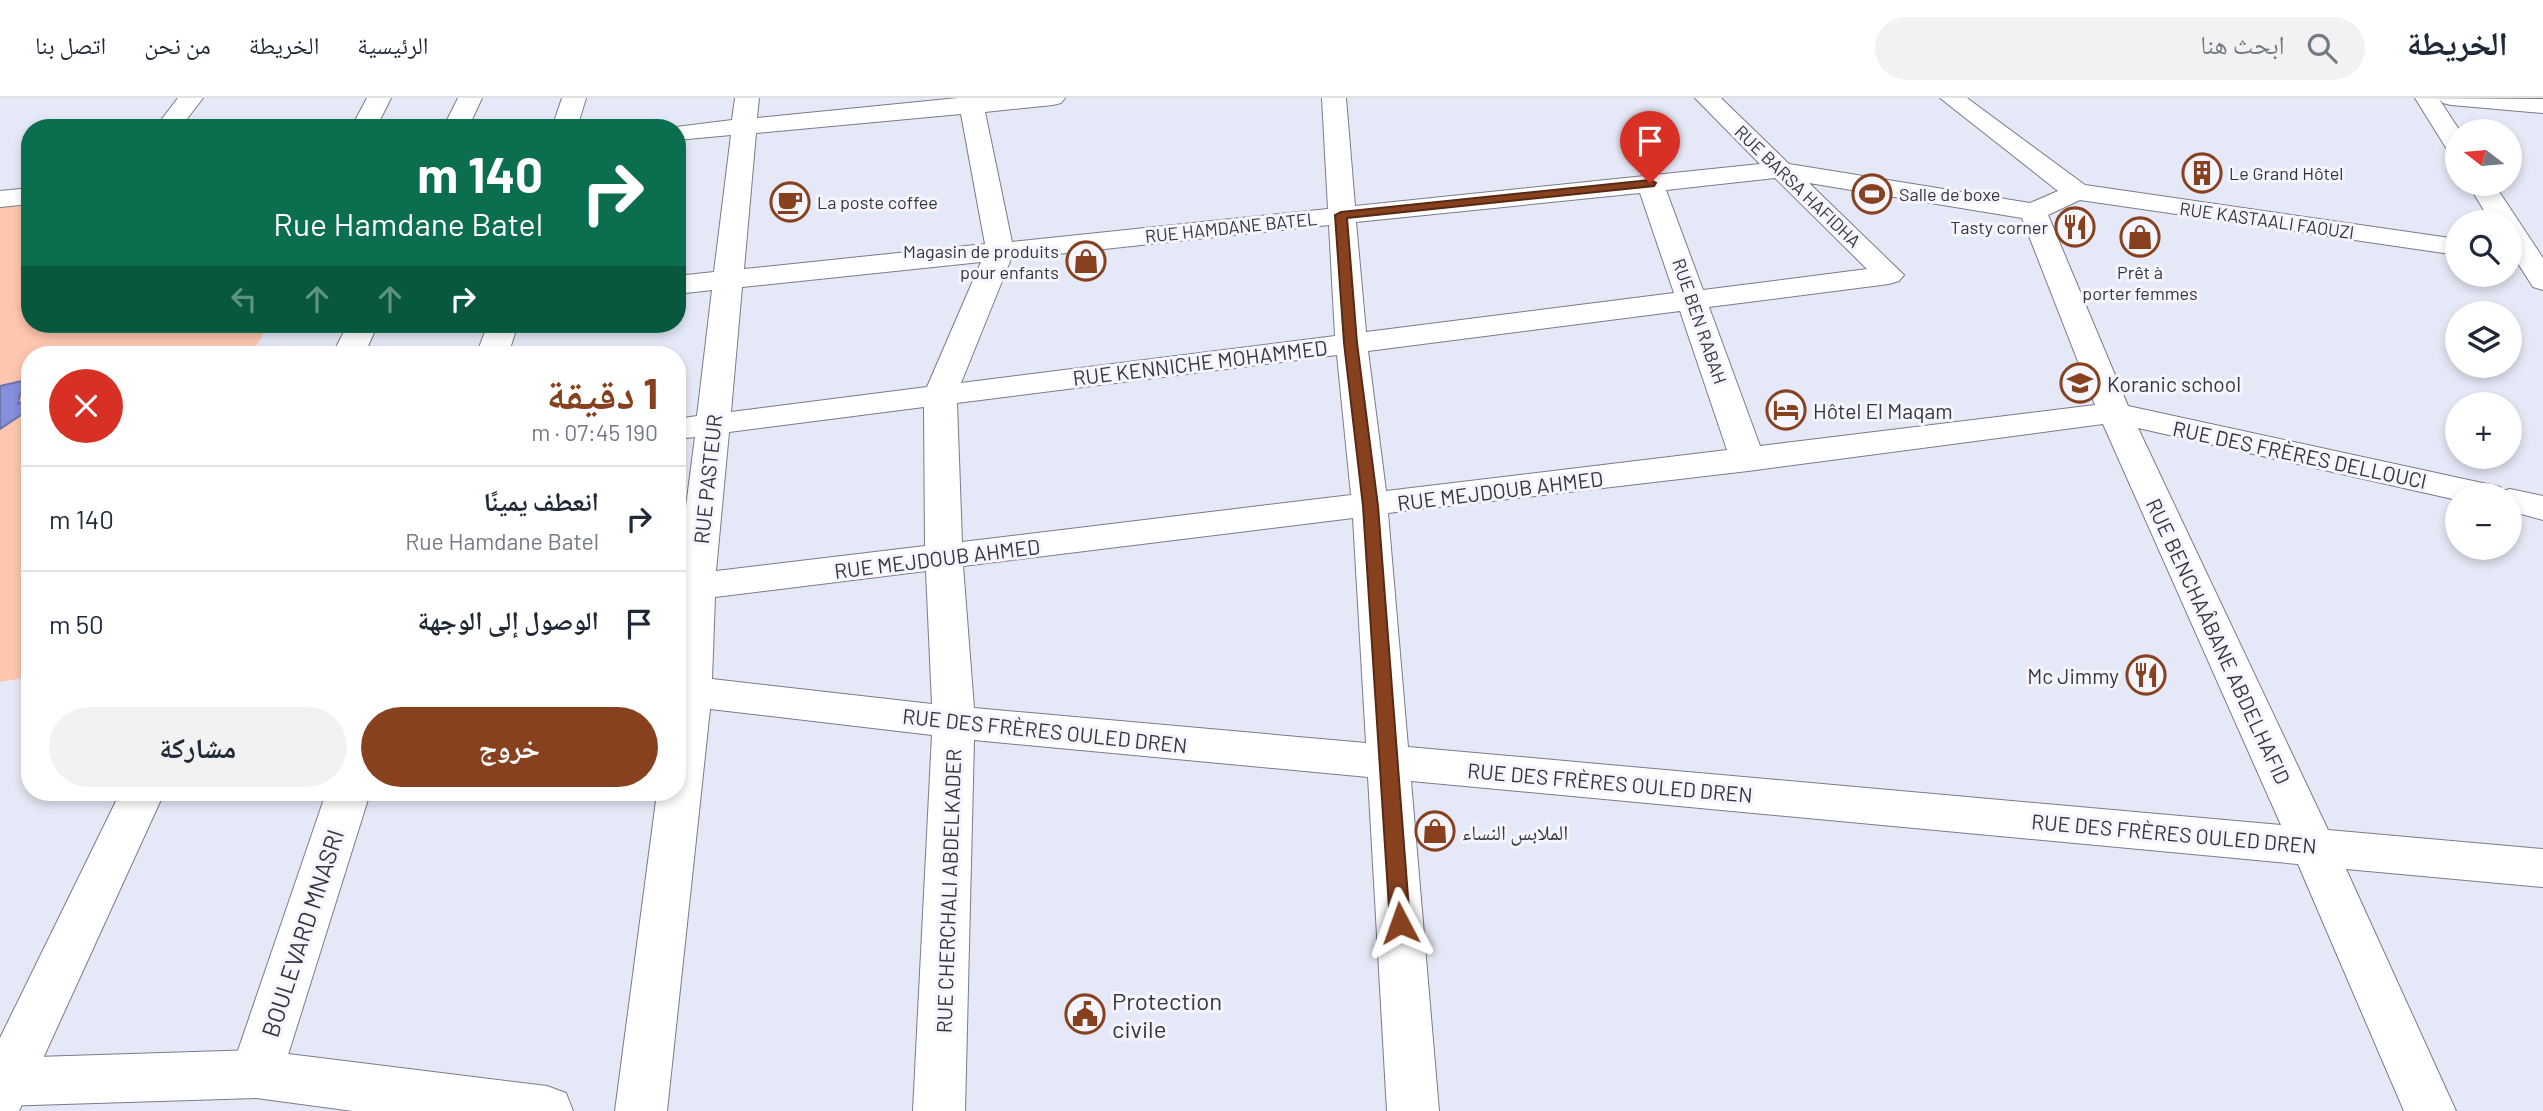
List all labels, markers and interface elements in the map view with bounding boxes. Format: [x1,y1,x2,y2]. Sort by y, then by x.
search box [1875,17,2365,80]
text: الخريطة [2407,22,2508,62]
text: ابحث هنا [2200,28,2285,59]
icon: search [2303,29,2341,67]
text: اتصل بنا [35,30,106,59]
text: من نحن [144,30,211,59]
text: الخريطة [249,30,319,59]
text: الرئيسية [357,30,429,59]
pin [1620,111,1680,183]
north arrow [2445,119,2522,196]
map controls [2445,119,2522,560]
street label: RUE BARSA HAFIDHA [1730,120,1866,252]
icon: arrive [1631,122,1669,160]
text: 140 m [417,144,543,203]
icon: right [567,147,658,238]
building icon: Le Grand Hôtel [2181,152,2223,194]
place label: Le Grand Hôtel [2229,162,2344,184]
sports icon: Salle de boxe [1851,173,1893,215]
cafe icon: La poste coffee [769,181,811,223]
place label: Salle de boxe [1899,183,2000,205]
place label: La poste coffee [817,191,938,213]
street label: RUE KASTAALI FAOUZI [2178,197,2356,243]
text: Rue Hamdane Batel [273,204,543,242]
restaurant icon: Tasty corner [2054,206,2096,248]
street label: RUE HAMDANE BATEL [1144,207,1318,247]
button: search [2445,210,2522,287]
place label: Tasty corner [1950,216,2048,238]
shop icon: Prêt à porter femmes [2119,216,2161,258]
place label: Magasin de produits pour enfants [903,240,1059,283]
shop icon: Magasin de produits pour enfants [1065,240,1107,282]
street label: RUE BEN RABAH [1668,255,1732,387]
place label: Prêt à porter femmes [2082,261,2198,304]
icon: left [225,280,263,318]
icon: ahead [298,280,336,318]
icon: ahead [371,280,409,318]
icon: right [444,280,482,318]
button: layers [2445,301,2522,378]
street label: RUE KENNICHE MOHAMMED [1071,334,1329,390]
school or university icon: Koranic school [2059,362,2101,404]
text: 1 دقيقة [547,367,658,417]
button: close [49,369,123,443]
place label: Koranic school [2107,371,2241,396]
hotel icon: Hôtel El Maqam [1765,389,1807,431]
button: + [2445,392,2522,469]
place label: Hôtel El Maqam [1813,398,1953,423]
street label: RUE PASTEUR [688,413,726,545]
street label: RUE DES FRÈRES DELLOUCI [2171,415,2429,493]
text: 190 m · 07:45 [531,418,658,446]
street label: RUE MEJDOUB AHMED [1396,465,1604,515]
button: − [2445,483,2522,560]
text: انعطف يمينًا [484,485,599,516]
street label: RUE BENCHAÂBANE ABDELHAFID [2142,494,2296,788]
icon: right [620,500,658,538]
text: 140 m [49,503,114,534]
text: Rue Hamdane Batel [405,527,599,555]
street label: RUE MEJDOUB AHMED [833,533,1041,583]
text: الوصول إلى الوجهة [418,604,599,635]
icon: arrive [620,605,658,643]
text: 50 m [49,608,104,639]
restaurant icon: Mc Jimmy [2125,654,2167,696]
place label: Mc Jimmy [2027,663,2119,688]
street label: RUE DES FRÈRES OULED DREN [901,703,1189,757]
button: مشاركة [49,707,347,787]
button: خروج [361,707,658,787]
street label: RUE CHERCHALI ABDELKADER [931,748,965,1034]
street label: RUE DES FRÈRES OULED DREN [1466,757,1754,807]
street label: RUE DES FRÈRES OULED DREN [2030,808,2318,858]
shop icon: الملابس النساء [1414,810,1456,852]
place label: الملابس النساء [1462,819,1568,846]
street label: BOULEVARD MNASRI [255,825,349,1041]
position arrow [1363,886,1437,960]
place label: Protection civile [1112,986,1222,1043]
public building icon: Protection civile [1064,993,1106,1035]

